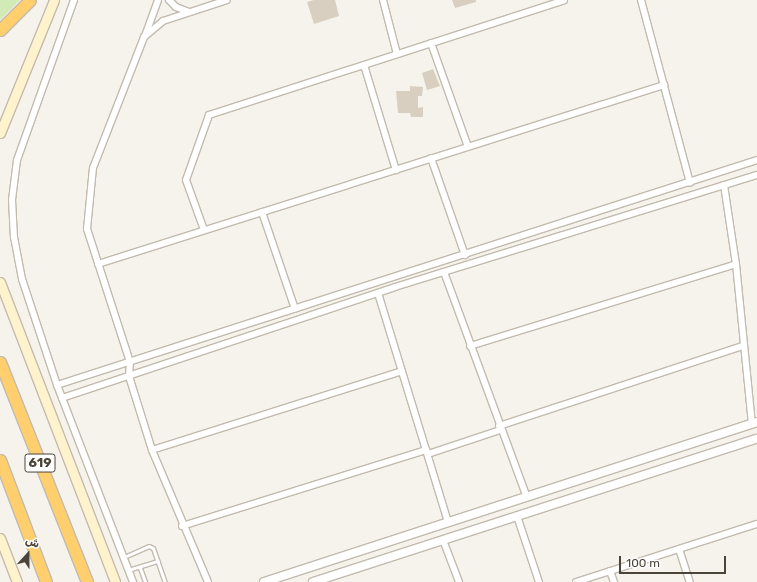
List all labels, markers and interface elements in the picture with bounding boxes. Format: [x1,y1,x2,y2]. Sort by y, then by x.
road number: 619 [24,452,56,474]
north arrow [8,534,48,574]
text: ش [24,534,41,551]
scale bar [621,548,728,574]
text: 100 m [626,556,660,570]

